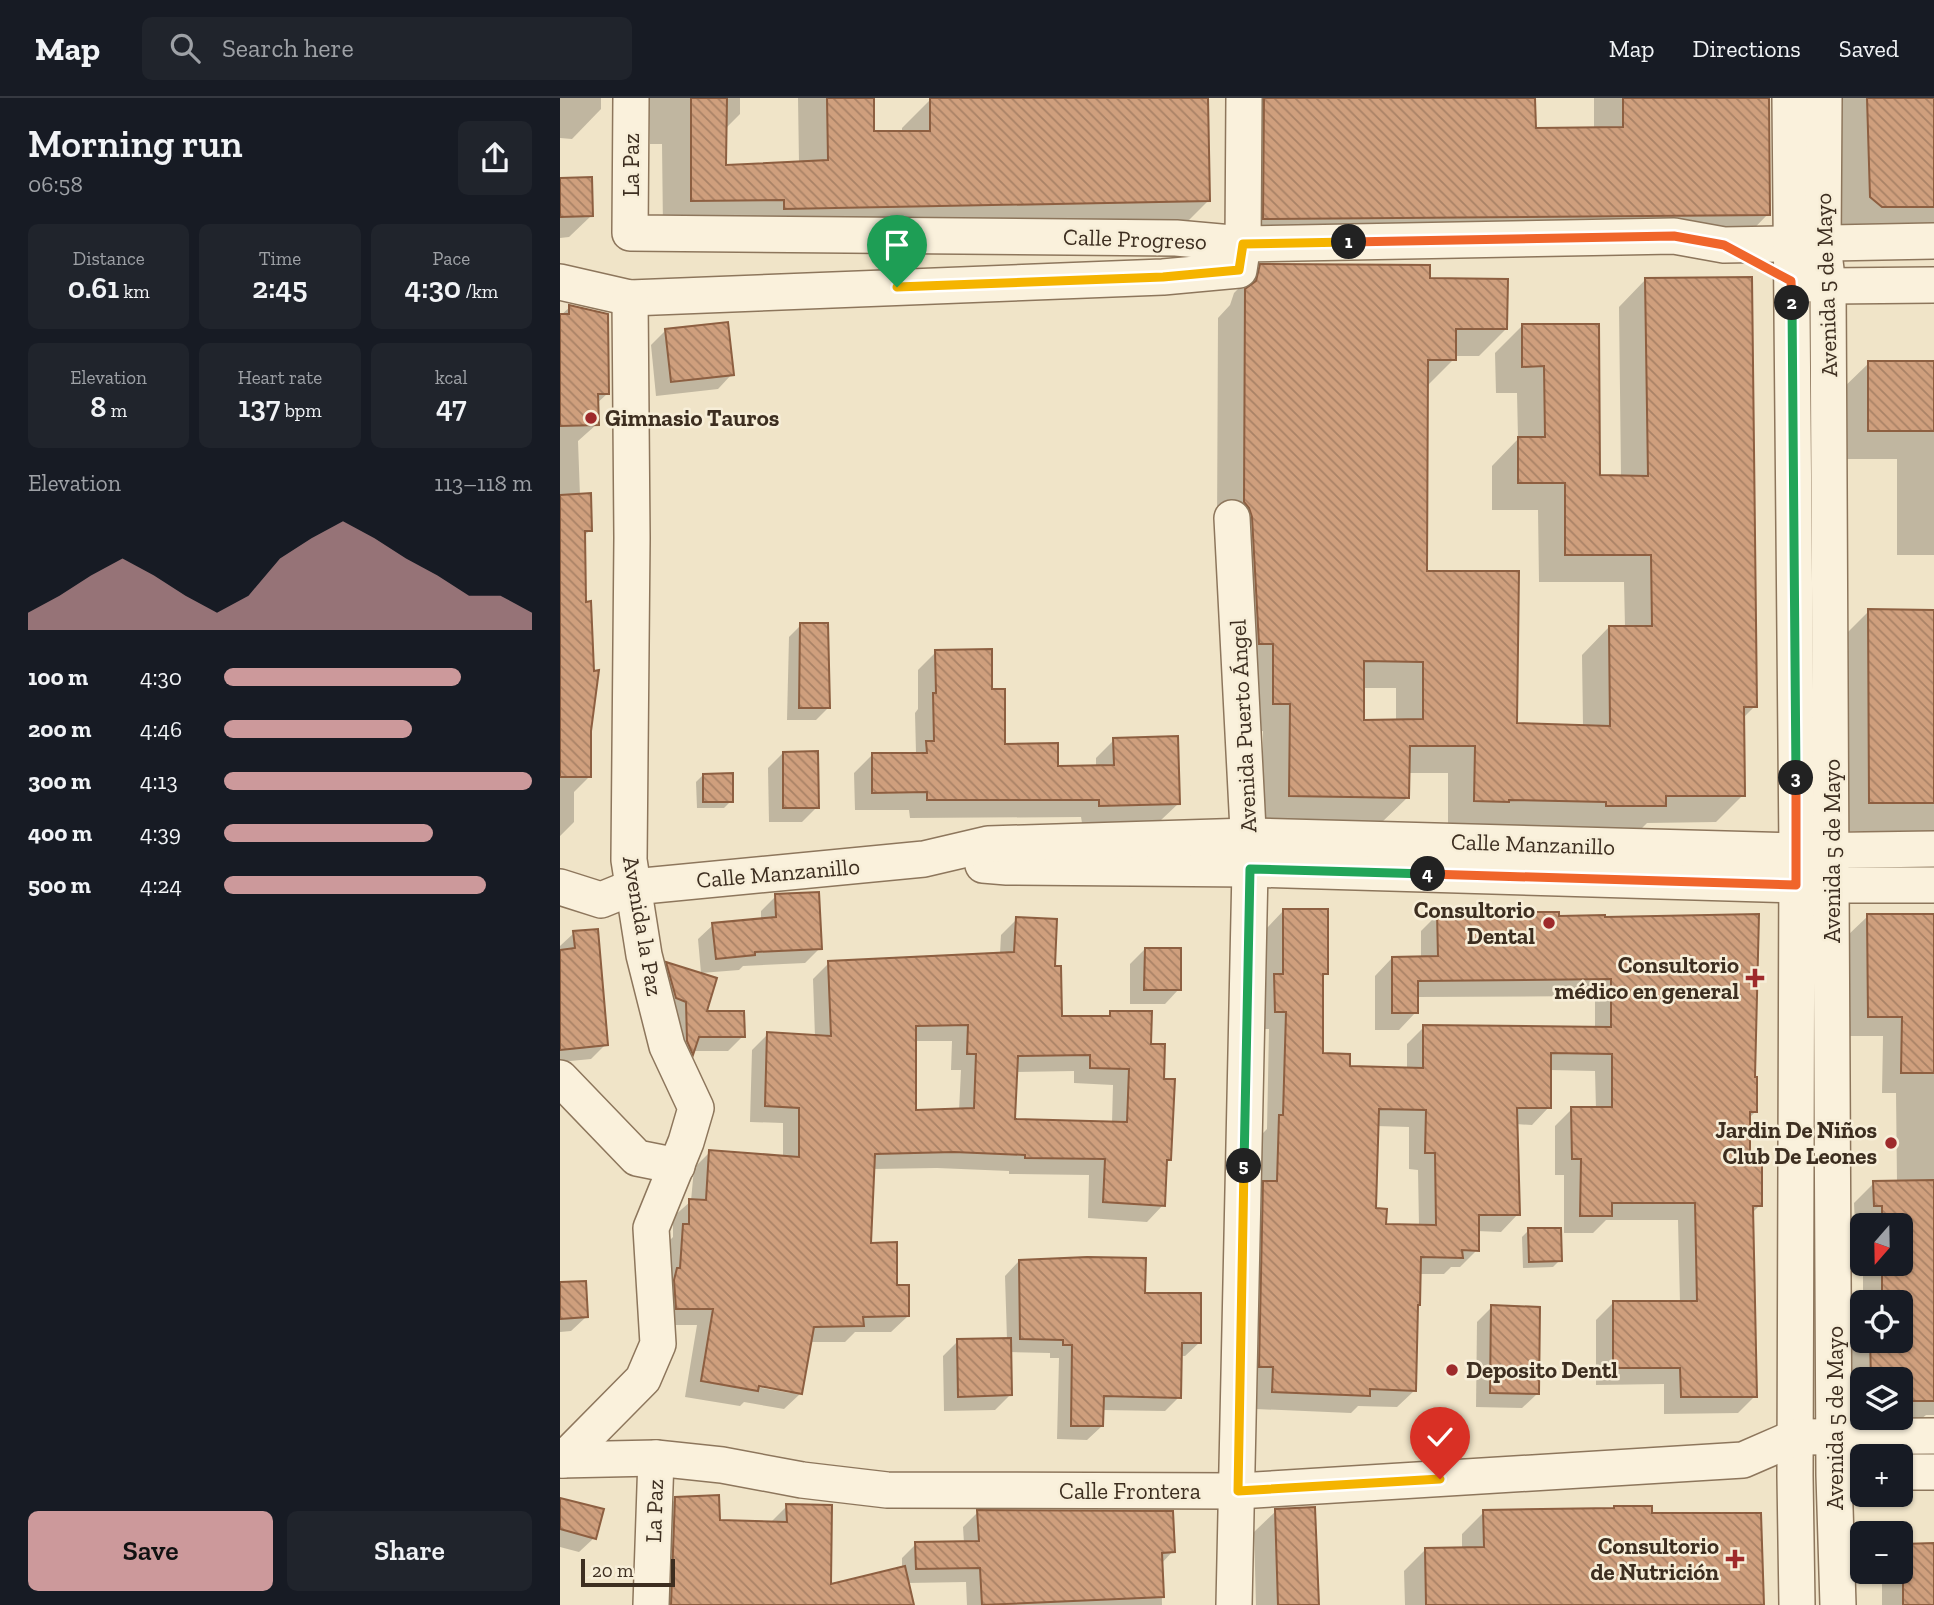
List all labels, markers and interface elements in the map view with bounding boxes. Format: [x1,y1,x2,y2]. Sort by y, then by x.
search box [142,17,632,80]
text: Map [35,29,100,68]
icon: search [166,29,204,67]
text: Search here [222,32,354,64]
text: Map [1609,34,1655,63]
text: Directions [1693,34,1801,63]
text: Saved [1839,34,1899,63]
text: Morning run [28,121,243,167]
button: share [458,121,532,195]
street label: La Paz [617,133,645,197]
text: 06:58 [28,170,83,198]
street label: Avenida 5 de Mayo [1809,192,1843,378]
pin [867,215,927,287]
street label: Calle Progreso [1063,222,1207,256]
pin: 1 [1332,225,1366,260]
icon: arrive [878,226,916,264]
text: 1 [1345,230,1352,253]
text: Distance [73,247,145,270]
text: Time [259,247,301,270]
text: Pace [432,247,470,270]
text: 0.61 [68,270,119,306]
text: 2:45 [252,270,308,306]
text: 4:30 [404,270,461,306]
text: km [119,280,150,303]
text: /km [461,280,498,303]
pin: 2 [1774,286,1810,320]
text: 2 [1786,291,1797,314]
text: Elevation [70,366,147,389]
text: Heart rate [238,366,322,389]
text: kcal [435,366,468,389]
text: 8 [90,389,106,425]
text: 137 [238,389,280,425]
text: 47 [436,389,467,425]
text: m [106,399,127,422]
text: bpm [280,399,322,422]
place label: Gimnasio Tauros [605,404,779,432]
marker: Gimnasio Tauros [583,410,599,426]
text: Elevation [28,469,121,497]
text: 113–118 m [434,469,532,497]
street label: Avenida Puerto Ángel [1223,619,1263,833]
text: 100 m [28,663,88,691]
text: 4:30 [140,663,182,691]
text: 200 m [28,715,91,743]
text: 4:46 [140,715,182,743]
street label: Avenida 5 de Mayo [1818,759,1846,943]
pin: 3 [1778,760,1814,796]
text: 3 [1790,766,1801,789]
text: 300 m [28,767,91,795]
text: 4:13 [140,767,178,795]
text: 400 m [28,819,92,847]
text: 4:39 [140,819,181,847]
street label: Calle Manzanillo [1451,827,1615,861]
street label: Calle Manzanillo [695,852,861,894]
street label: Avenida la Paz [617,854,669,999]
pin: 4 [1410,856,1446,892]
text: 4 [1422,862,1433,885]
text: 500 m [28,871,91,899]
text: 4:24 [140,871,182,899]
place label: Consultorio Dental [1414,896,1535,950]
marker: Consultorio Dental [1541,915,1557,931]
place label: Consultorio médico en general [1554,951,1739,1005]
marker: Consultorio médico en general [1745,968,1765,988]
place label: Jardin De Niños Club De Leones [1715,1116,1877,1170]
marker: Jardin De Niños Club De Leones [1883,1135,1899,1151]
pin: 5 [1226,1148,1262,1184]
text: 5 [1239,1154,1248,1177]
north arrow [1850,1213,1913,1276]
map controls [1850,1213,1913,1584]
button: locate [1850,1290,1913,1353]
street label: Avenida 5 de Mayo [1821,1326,1849,1510]
place label: Deposito Dentl [1466,1356,1618,1384]
marker: Deposito Dentl [1444,1362,1460,1378]
button: layers [1850,1367,1913,1430]
pin [1410,1407,1470,1479]
icon: check [1421,1418,1459,1456]
button: + [1850,1444,1913,1507]
street label: Calle Frontera [1059,1477,1201,1505]
street label: La Paz [639,1478,669,1543]
button: Save [28,1511,273,1591]
button: Share [287,1511,532,1591]
button: − [1850,1521,1913,1584]
place label: Consultorio de Nutrición [1590,1532,1719,1586]
marker: Consultorio de Nutrición [1725,1549,1745,1569]
scale bar [581,1556,676,1588]
text: 20 m [592,1559,633,1582]

